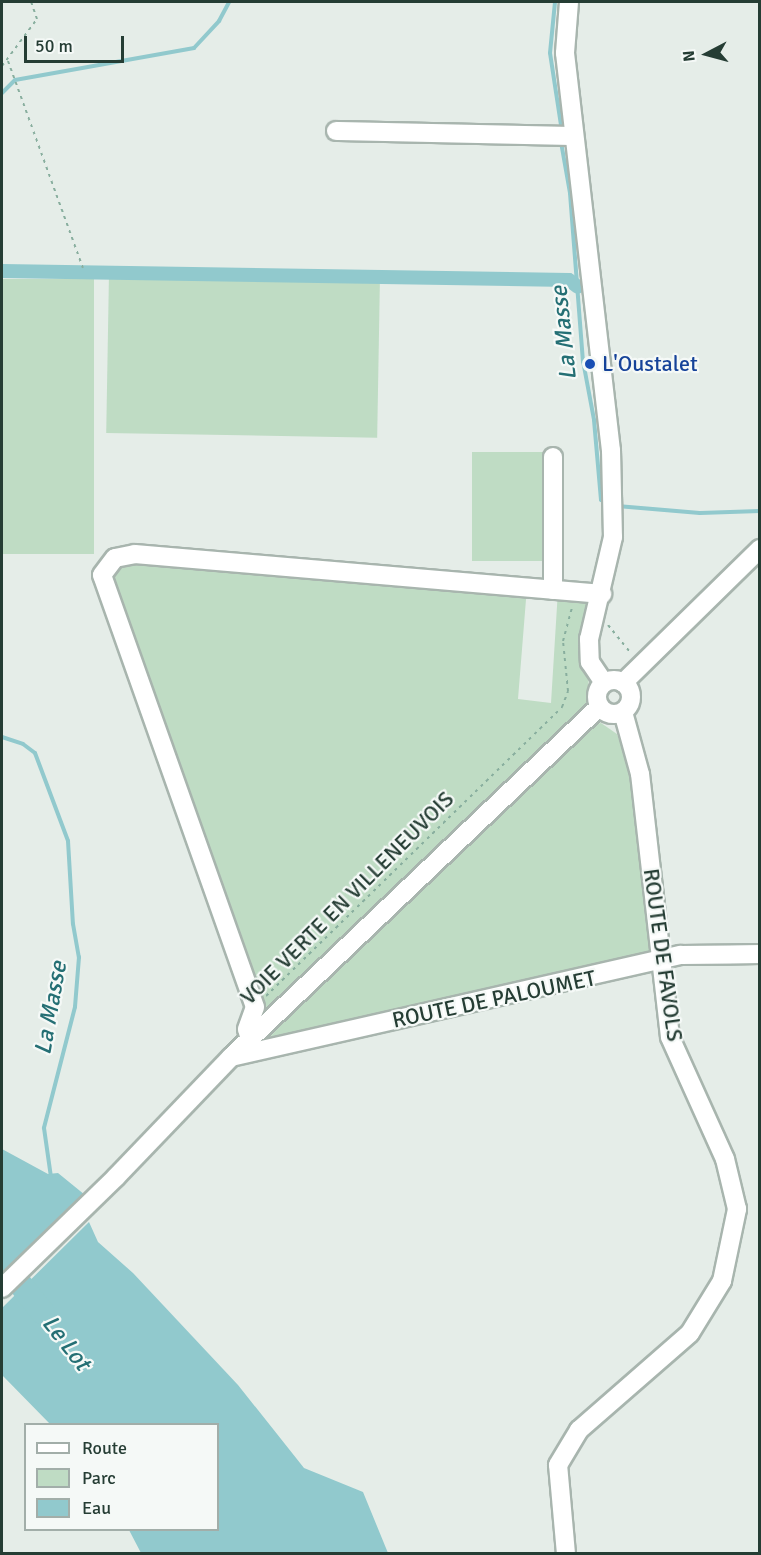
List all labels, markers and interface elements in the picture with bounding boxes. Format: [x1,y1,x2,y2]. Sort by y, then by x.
scale bar [27,24,128,62]
north arrow [677,24,737,84]
text: 50 m [35,35,73,57]
text: N [679,49,700,62]
water label: La Masse [545,285,583,381]
place label: L'Oustalet [602,351,698,377]
marker: L'Oustalet [583,357,597,371]
street label: VOIE VERTE EN VILLENEUVOIS [235,786,459,1010]
street label: ROUTE DE FAVOLS [638,867,688,1043]
water label: La Masse [29,959,73,1057]
street label: ROUTE DE PALOUMET [390,965,598,1033]
water label: Le Lot [36,1310,96,1376]
legend [24,1423,219,1531]
text: Route [82,1437,127,1459]
text: Parc [82,1467,116,1489]
text: Eau [82,1497,111,1519]

